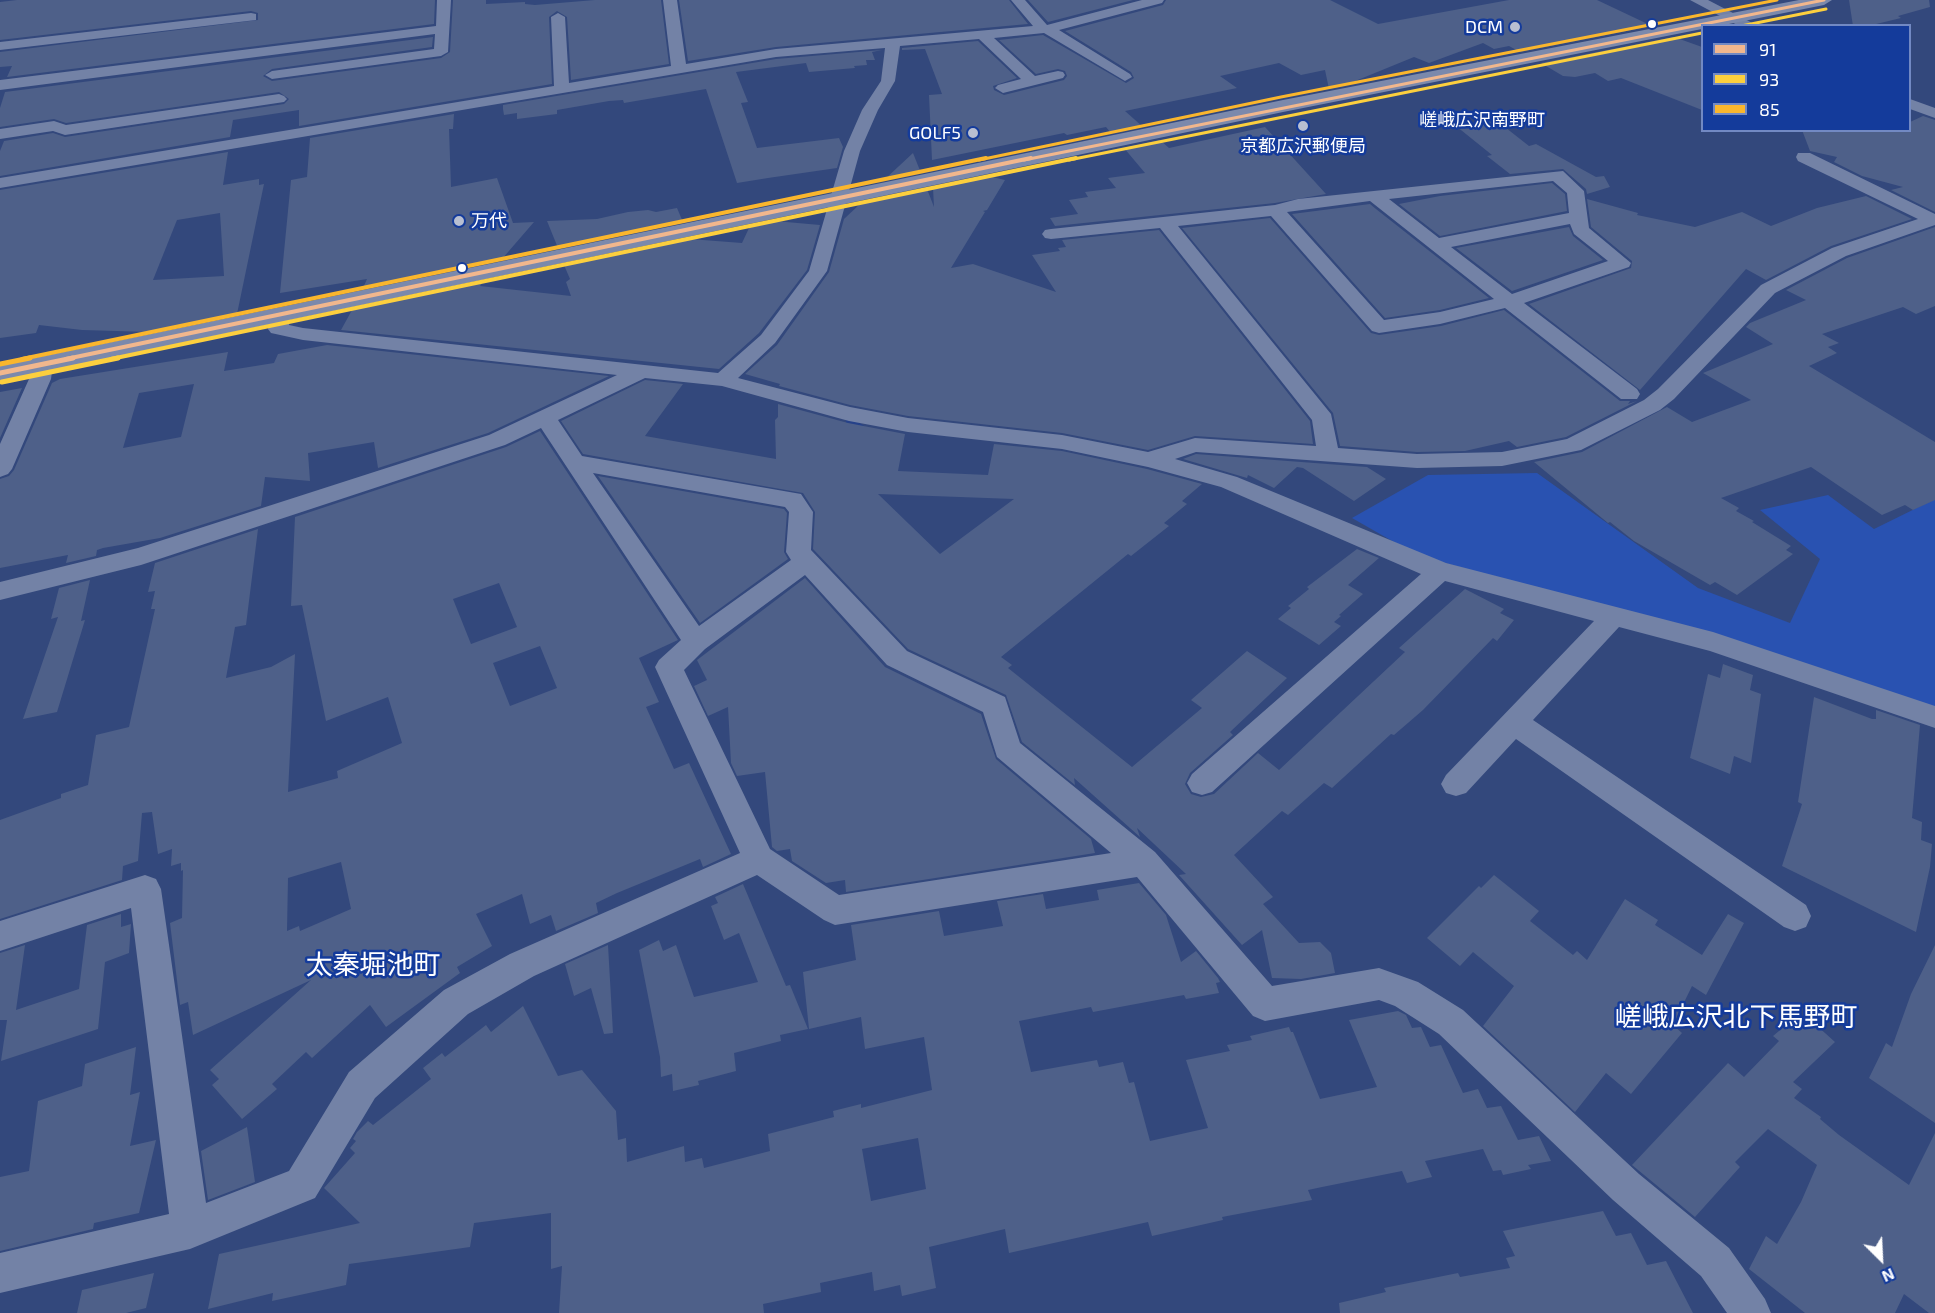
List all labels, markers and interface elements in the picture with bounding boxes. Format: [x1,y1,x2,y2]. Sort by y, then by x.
place label: DCM [1465,16,1503,38]
unlabelled marker [1646,18,1658,30]
marker: DCM [1508,20,1522,34]
legend [1701,24,1911,132]
text: 91 [1759,38,1776,60]
text: 93 [1759,68,1779,90]
text: 85 [1759,98,1780,120]
district label: 嵯峨広沢南野町 [1419,109,1545,131]
marker: 京都広沢郵便局 [1296,119,1310,133]
place label: GOLF5 [909,122,961,144]
marker: GOLF5 [966,126,980,140]
place label: 京都広沢郵便局 [1240,135,1366,157]
place label: 万代 [471,210,507,232]
marker: 万代 [452,214,466,228]
unlabelled marker [456,262,468,274]
district label: 太秦堀池町 [306,949,440,981]
district label: 嵯峨広沢北下馬野町 [1615,1001,1857,1033]
north arrow [1851,1229,1911,1289]
text: N [1879,1265,1898,1287]

